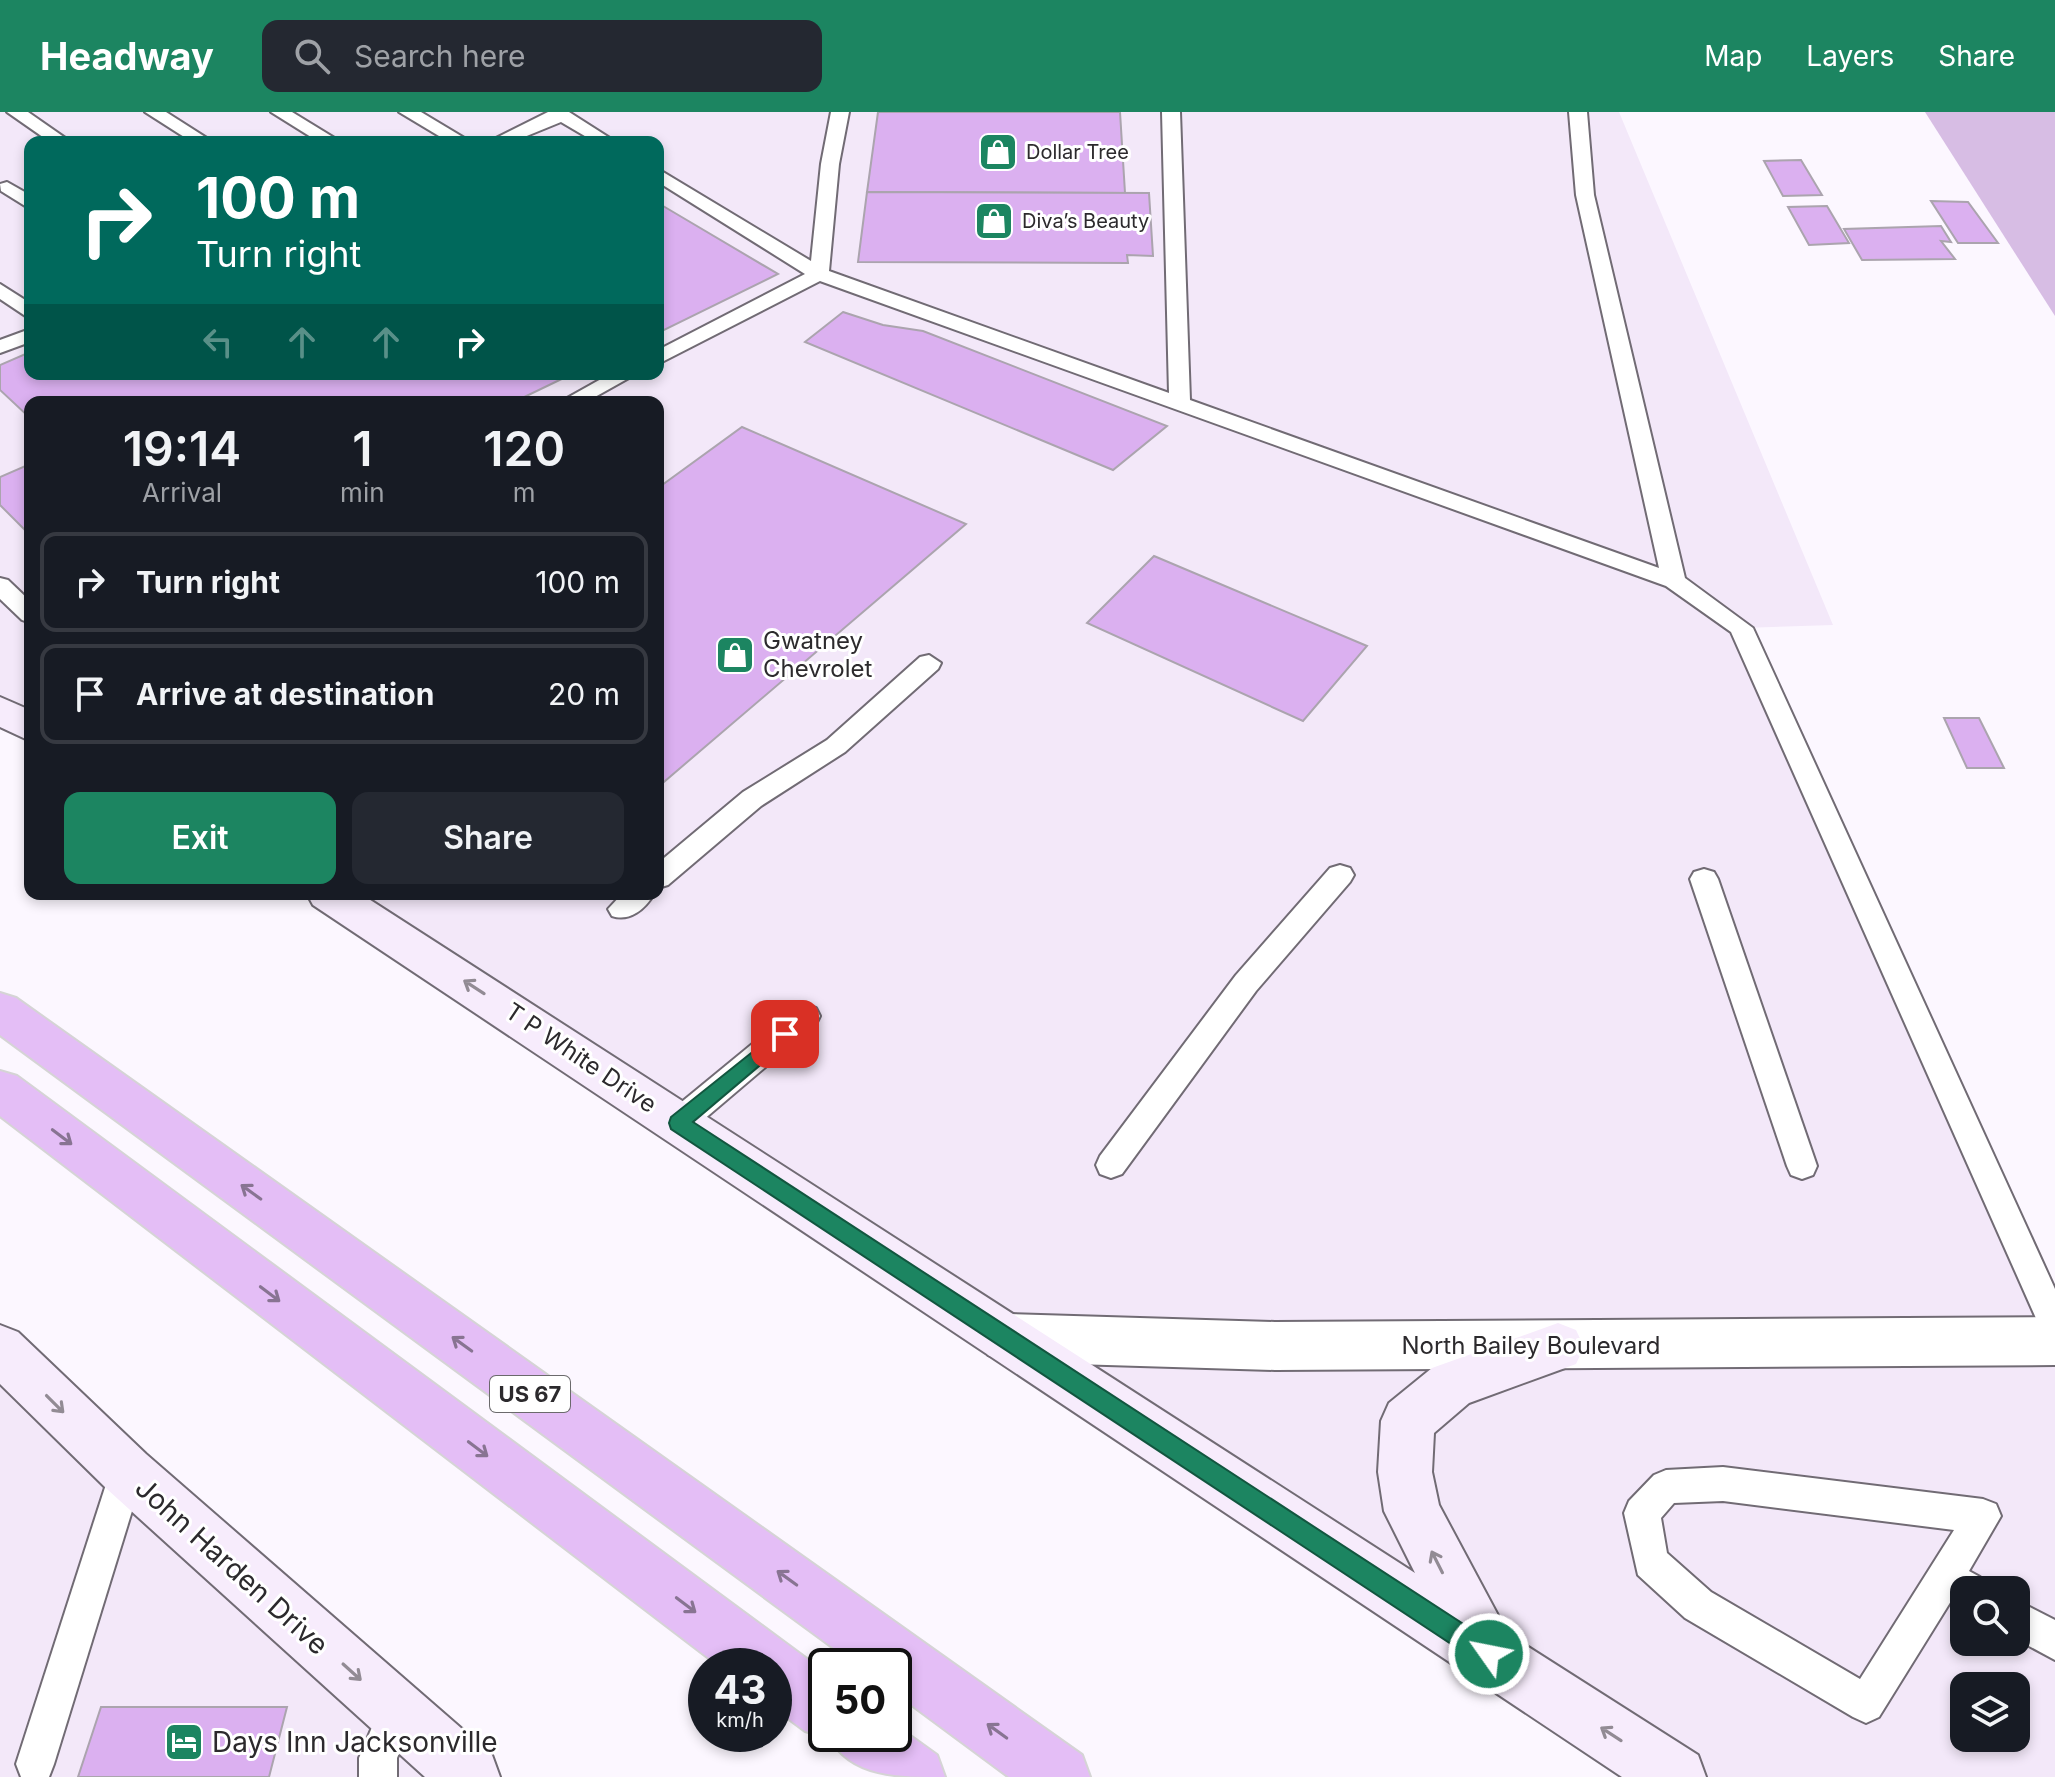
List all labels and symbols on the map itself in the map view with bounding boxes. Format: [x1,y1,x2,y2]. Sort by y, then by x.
shop icon: Dollar Tree [977,131,1019,173]
place label: Dollar Tree [1026,140,1129,164]
shop icon: Diva’s Beauty [973,200,1015,242]
place label: Diva’s Beauty [1022,209,1149,233]
place label: Gwatney Chevrolet [763,626,873,683]
shop icon: Gwatney Chevrolet [714,634,756,676]
one-way arrow [463,979,486,995]
street label: T P White Drive [500,996,662,1119]
pin [751,1000,819,1068]
one-way arrow [51,1129,73,1146]
one-way arrow [241,1184,263,1201]
one-way arrow [259,1285,280,1302]
street label: North Bailey Boulevard [1401,1331,1661,1360]
one-way arrow [452,1336,473,1353]
road number: US 67 [490,1376,570,1412]
one-way arrow [45,1394,64,1413]
one-way arrow [467,1441,488,1458]
street label: John Harden Drive [129,1470,335,1662]
one-way arrow [1429,1550,1445,1574]
one-way arrow [776,1570,798,1586]
one-way arrow [675,1597,697,1614]
position arrow [1447,1612,1531,1696]
speed limit sign: 50 [808,1648,912,1752]
one-way arrow [341,1663,361,1681]
hotel icon: Days Inn Jacksonville [163,1721,205,1763]
one-way arrow [987,1723,1008,1740]
place label: Days Inn Jacksonville [212,1725,498,1759]
one-way arrow [1600,1726,1623,1742]

